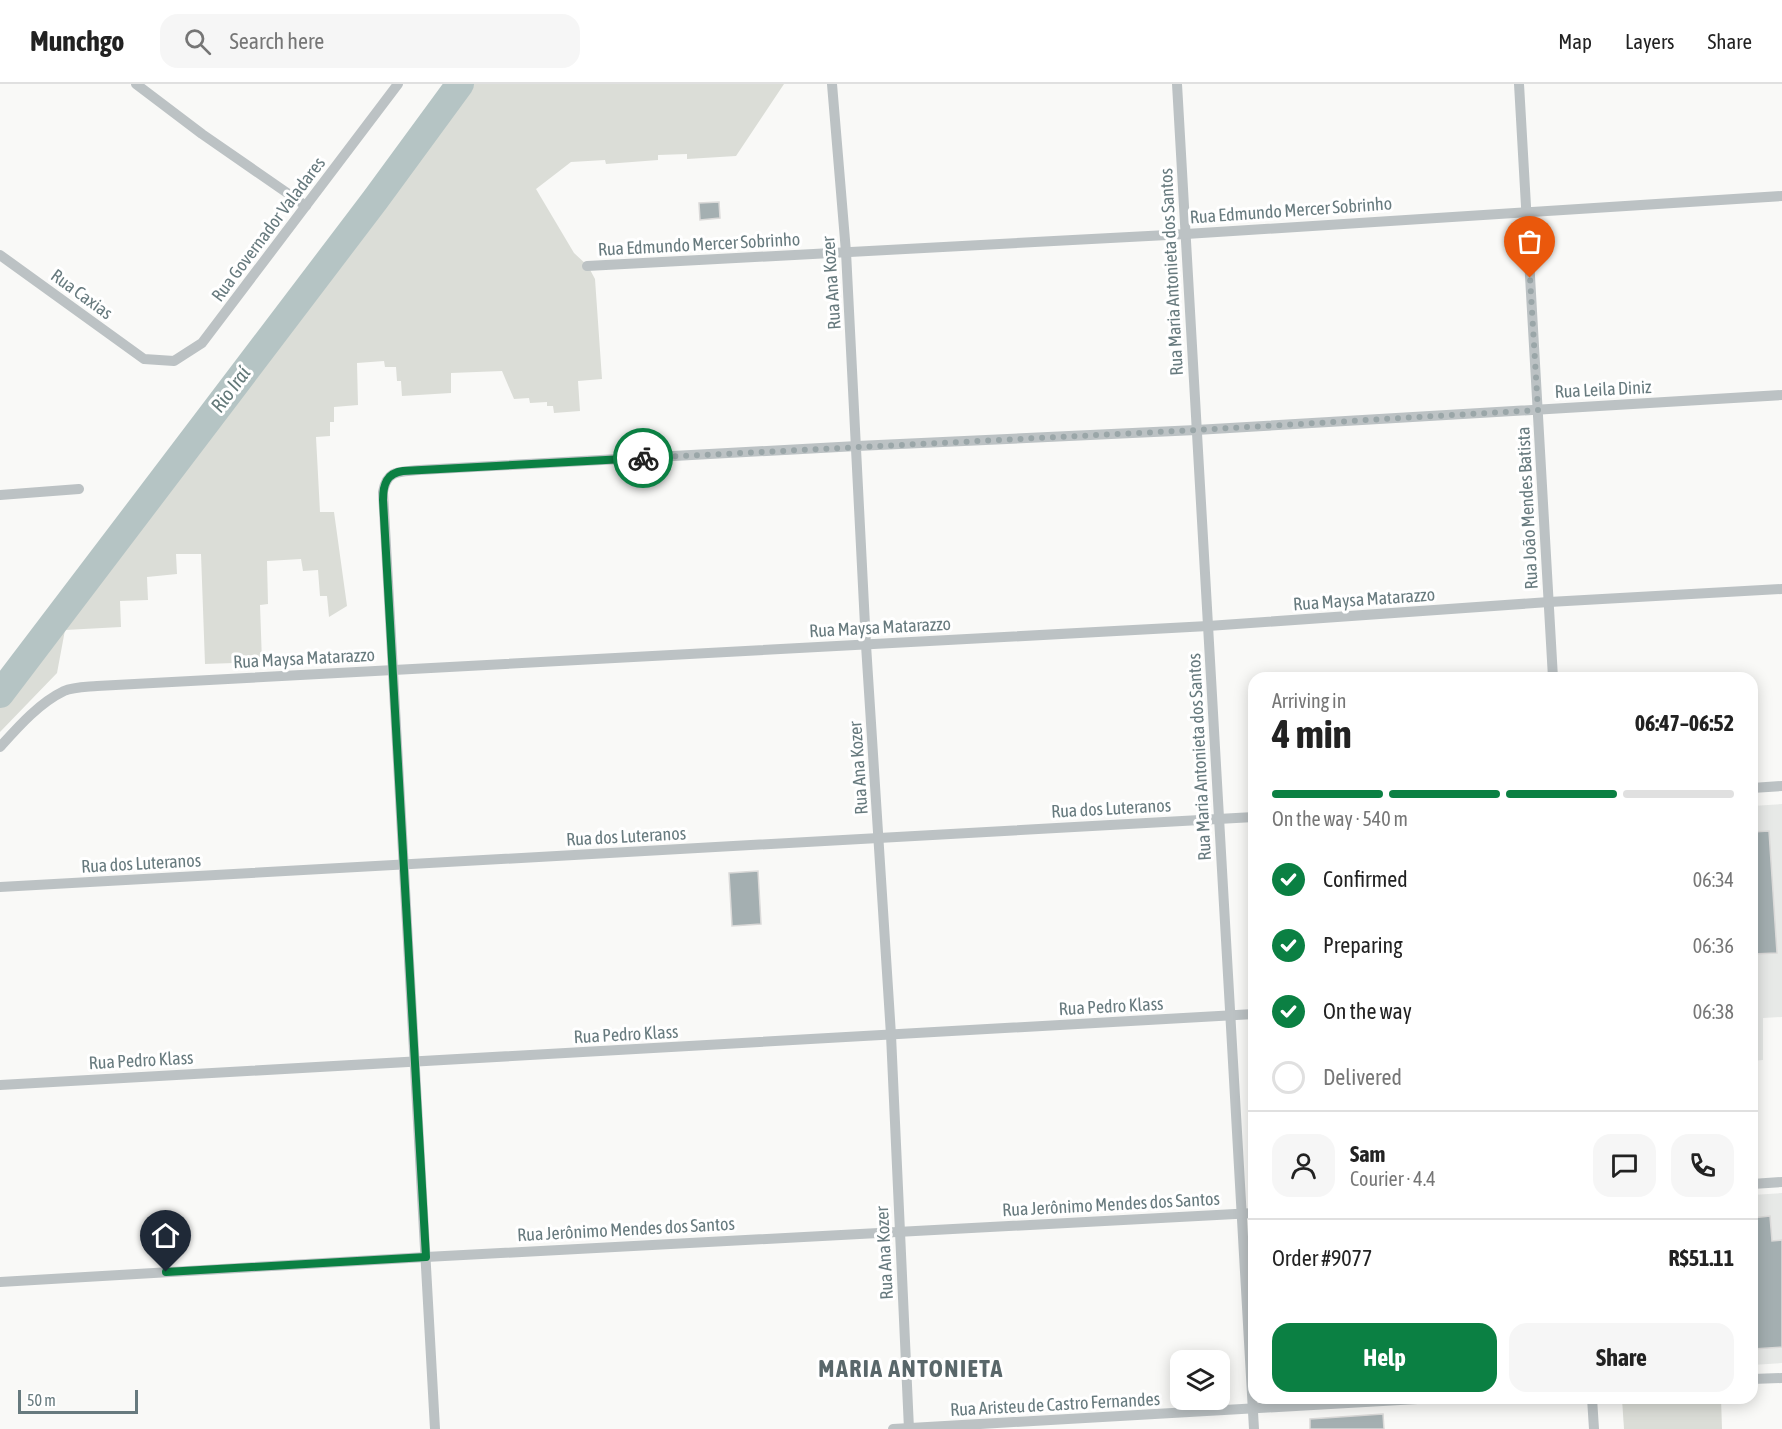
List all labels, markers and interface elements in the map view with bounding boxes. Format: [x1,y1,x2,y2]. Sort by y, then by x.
search box [160,14,580,68]
text: Munchgo [30,25,124,57]
icon: search [181,25,214,58]
text: Search here [229,28,324,54]
text: Map [1558,29,1592,53]
text: Layers [1625,29,1675,53]
text: Share [1708,29,1752,53]
street label: Rua Governador Valadares [207,153,329,305]
street label: Rua Maria Antonieta dos Santos [1155,168,1187,376]
street label: Rua Edmundo Mercer Sobrinho [1189,192,1393,228]
pin [1504,216,1555,278]
icon: bag [1513,225,1546,258]
street label: Rua Edmundo Mercer Sobrinho [597,228,801,260]
street label: Rua Ana Kozer [817,235,845,330]
street label: Rua Caxias [47,265,117,323]
water label: Rio Iraí [205,361,255,416]
street label: Rua Leila Diniz [1554,376,1652,402]
street label: Rua João Mendes Batista [1512,426,1542,590]
courier [613,428,673,488]
icon: bike [627,442,660,475]
street label: Rua Maysa Matarazzo [1292,584,1436,614]
street label: Rua Maysa Matarazzo [808,613,952,641]
street label: Rua Maysa Matarazzo [232,644,376,672]
street label: Rua Maria Antonieta dos Santos [1183,653,1215,861]
text: Arriving in [1272,689,1346,712]
text: 06:47–06:52 [1635,710,1734,736]
text: 4 min [1272,712,1352,756]
street label: Rua Ana Kozer [844,720,872,815]
street label: Rua dos Luteranos [1051,794,1171,822]
text: On the way · 540 m [1272,807,1408,830]
street label: Rua dos Luteranos [566,822,686,850]
street label: Rua dos Luteranos [81,849,201,877]
icon: check [1272,863,1305,896]
text: Confirmed [1323,866,1408,892]
text: 06:34 [1693,868,1734,891]
icon: check [1272,929,1305,962]
text: Preparing [1323,932,1403,958]
text: 06:36 [1693,934,1734,957]
street label: Rua Pedro Klass [1058,993,1164,1019]
icon: check [1272,995,1305,1028]
text: On the way [1323,998,1412,1024]
text: 06:38 [1693,1000,1734,1023]
street label: Rua Pedro Klass [573,1021,679,1047]
street label: Rua Pedro Klass [88,1047,194,1073]
text: Delivered [1323,1064,1402,1090]
button: person [1272,1134,1335,1197]
button: chat [1593,1134,1656,1197]
button: phone [1671,1134,1734,1197]
text: Sam [1350,1141,1385,1167]
text: Courier · 4.4 [1350,1167,1436,1190]
street label: Rua Jerônimo Mendes dos Santos [1002,1188,1220,1220]
street label: Rua Ana Kozer [871,1205,897,1300]
pin [140,1210,191,1272]
street label: Rua Jerônimo Mendes dos Santos [517,1213,735,1245]
icon: home [149,1219,182,1252]
text: Order #9077 [1272,1245,1372,1271]
text: R$51.11 [1668,1245,1734,1271]
button: Help [1272,1323,1497,1392]
button: Share [1509,1323,1734,1392]
map controls [1170,1350,1230,1410]
button: layers [1170,1350,1230,1410]
district label: MARIA ANTONIETA [818,1355,1004,1382]
scale bar [18,1387,138,1414]
street label: Rua Aristeu de Castro Fernandes [950,1388,1160,1420]
text: 50 m [27,1391,56,1409]

